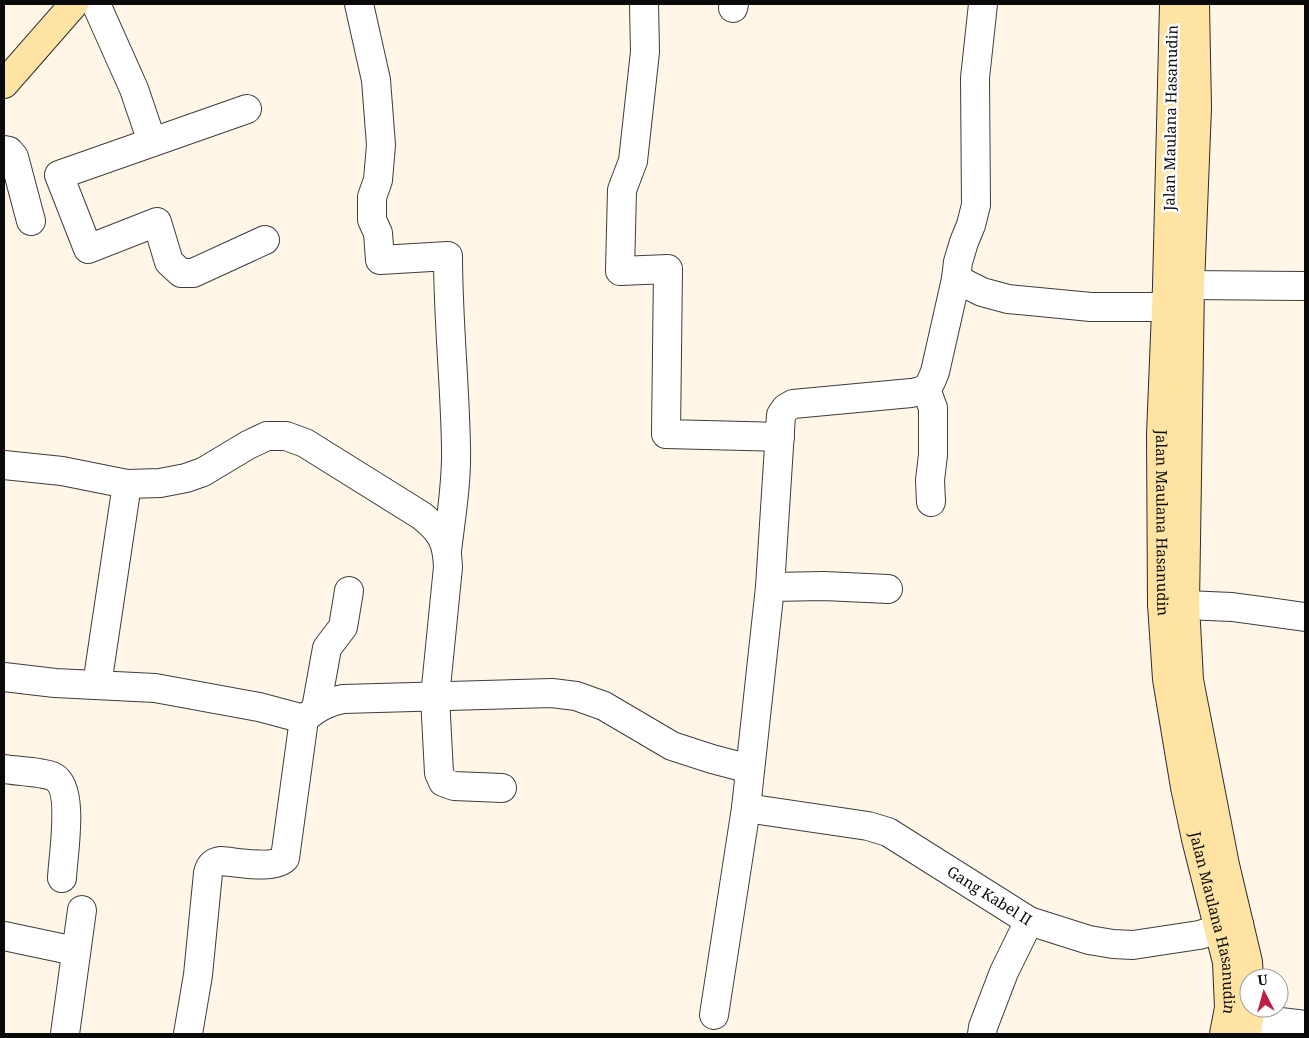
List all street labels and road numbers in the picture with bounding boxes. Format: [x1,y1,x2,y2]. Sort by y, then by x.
street label: Jalan Maulana Hasanudin [1158,24,1182,212]
street label: Jalan Maulana Hasanudin [1152,428,1174,617]
street label: Jalan Maulana Hasanudin [1186,829,1240,1016]
street label: Gang Kabel II [944,861,1036,929]

